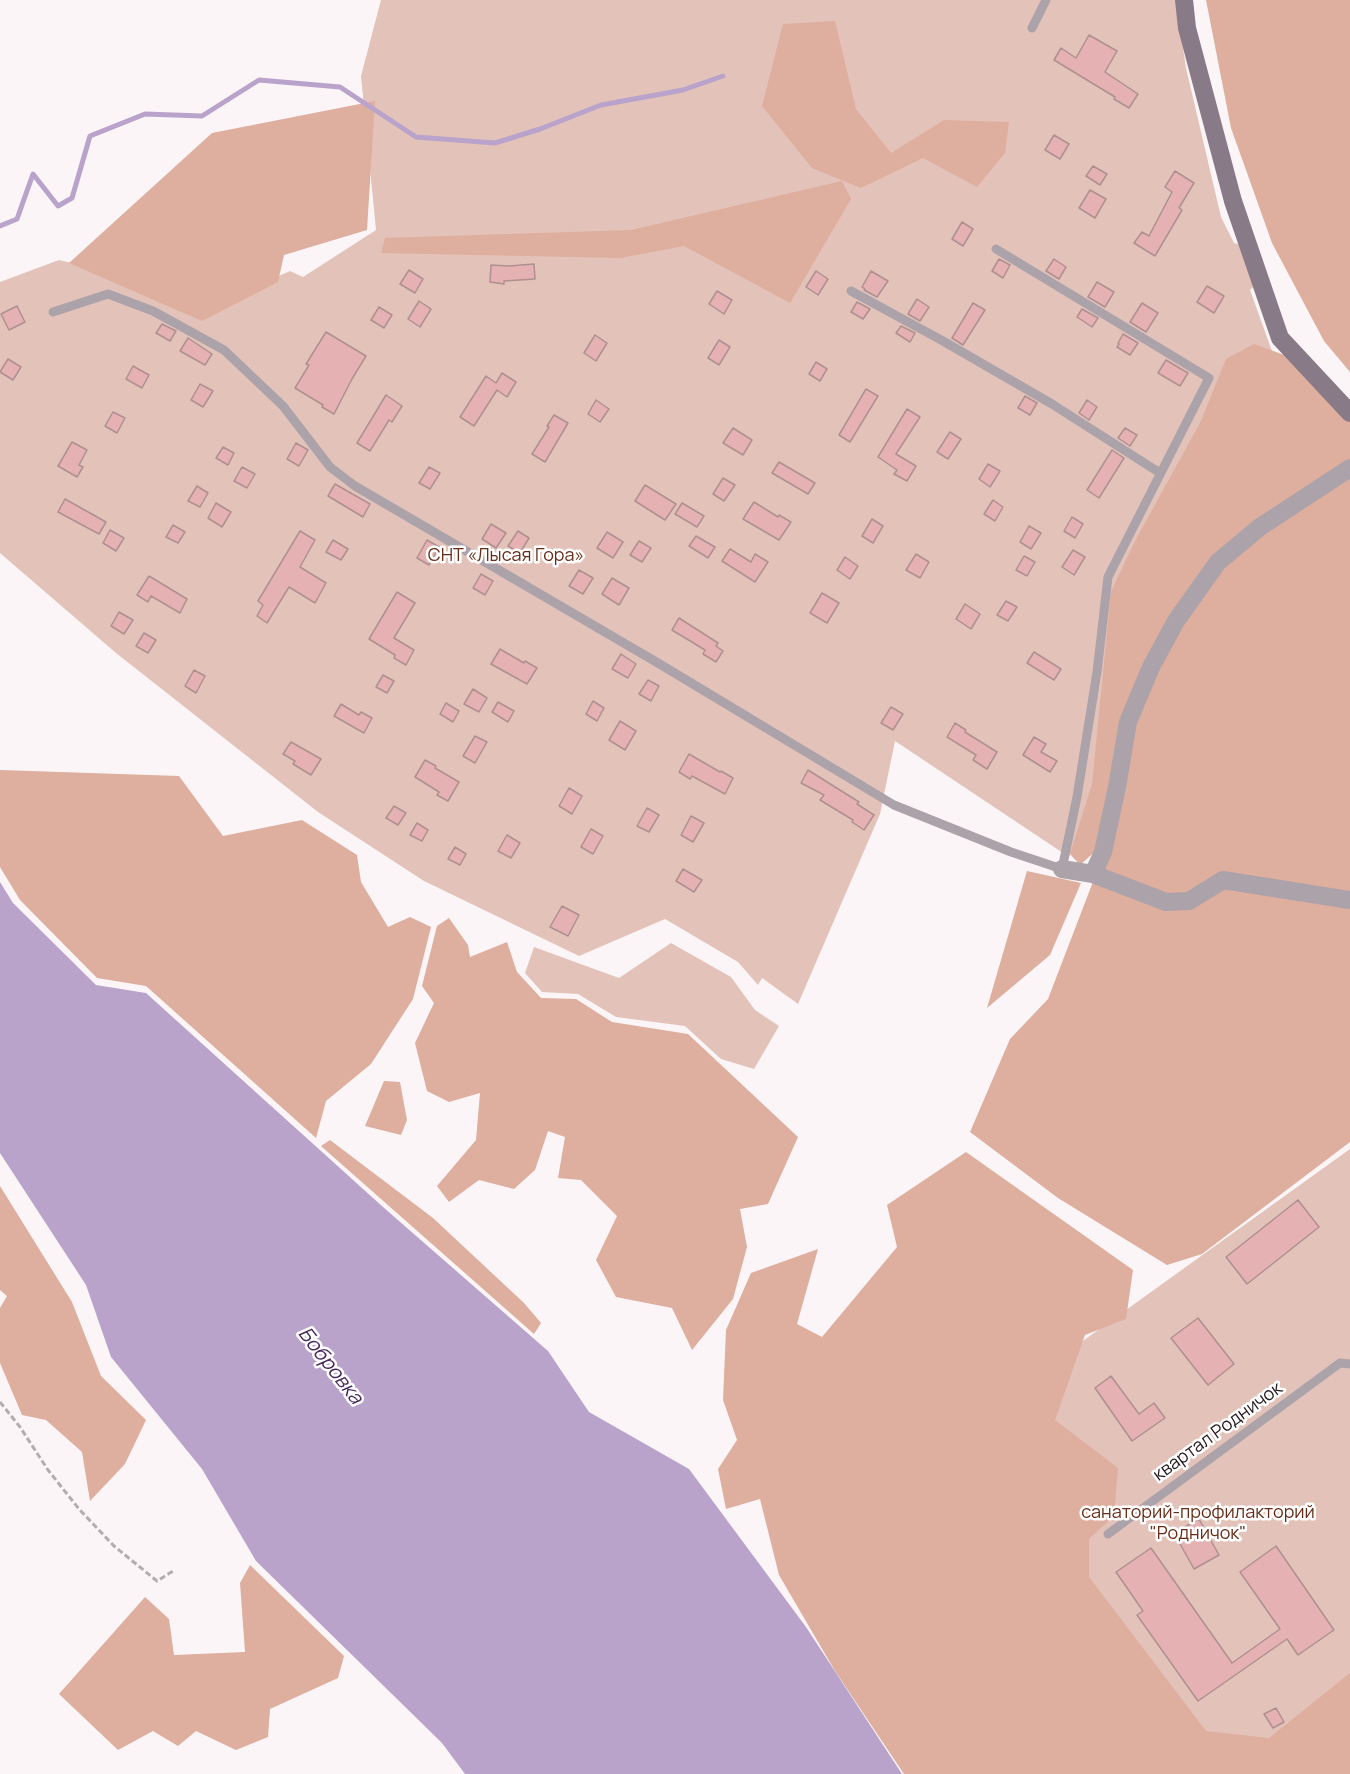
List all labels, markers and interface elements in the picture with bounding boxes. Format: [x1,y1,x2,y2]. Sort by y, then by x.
park label: СНТ «Лысая Гора» [428,545,584,567]
water label: Бобровка [293,1323,367,1409]
street label: квартал Родничок [1149,1378,1287,1486]
park label: санаторий-профилакторий "Родничок" [1081,1502,1315,1544]

